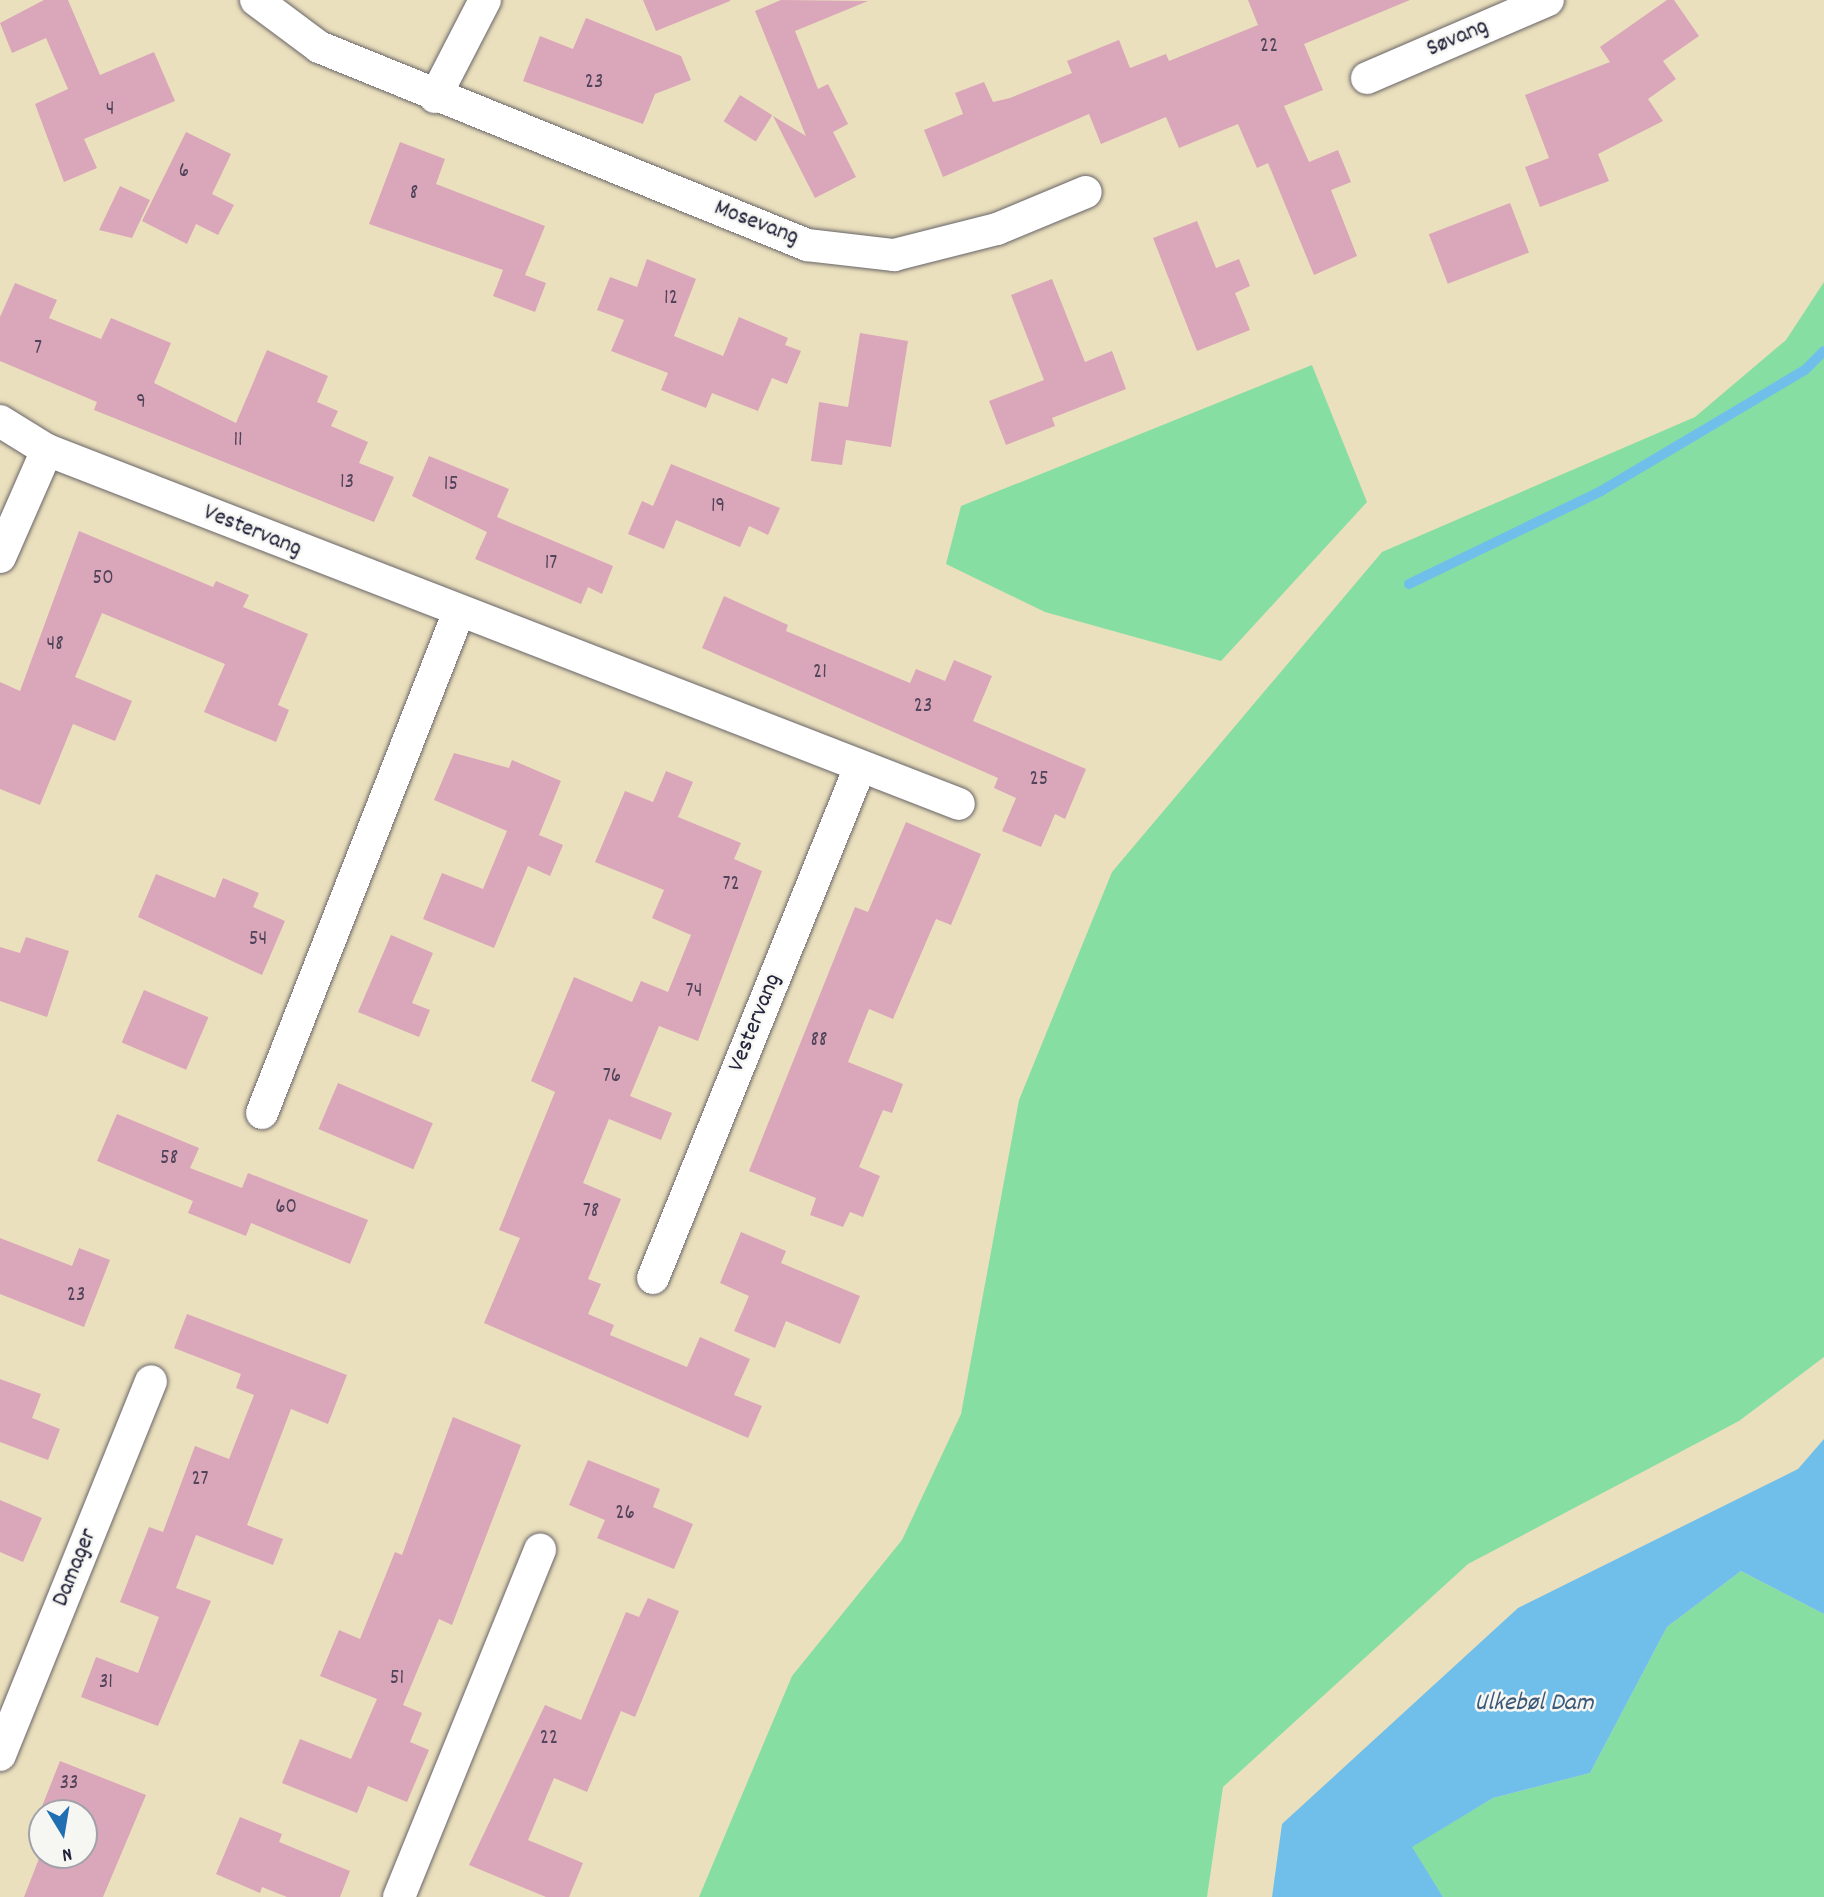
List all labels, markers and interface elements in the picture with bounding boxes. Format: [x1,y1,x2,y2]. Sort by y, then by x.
street label: Søvang [1423,13,1493,65]
house number: 22 [1260,34,1278,60]
house number: 23 [585,70,603,96]
house number: 4 [106,97,114,123]
house number: 6 [179,159,189,185]
house number: 8 [410,181,418,207]
street label: Mosevang [710,195,802,253]
house number: 12 [664,286,678,312]
house number: 7 [34,336,42,362]
house number: 9 [136,390,146,416]
house number: 11 [233,428,243,454]
house number: 13 [340,470,354,496]
house number: 15 [444,472,458,498]
house number: 19 [711,494,725,520]
street label: Vestervang [199,499,305,565]
house number: 17 [545,551,557,577]
house number: 50 [92,566,114,592]
house number: 48 [46,632,64,658]
house number: 21 [813,660,827,686]
house number: 23 [914,694,932,720]
house number: 25 [1030,767,1048,793]
house number: 72 [722,872,740,898]
house number: 54 [249,927,267,953]
street label: Vestervang [723,970,789,1076]
house number: 74 [686,979,702,1005]
house number: 88 [811,1028,827,1054]
house number: 76 [603,1064,621,1090]
house number: 58 [160,1146,178,1172]
house number: 60 [275,1195,297,1221]
house number: 78 [583,1199,599,1225]
house number: 23 [67,1283,85,1309]
house number: 27 [191,1467,209,1493]
house number: 26 [615,1501,635,1527]
street label: Damager [47,1525,105,1611]
house number: 51 [390,1666,404,1692]
house number: 31 [99,1670,113,1696]
water label: Ulkebøl Dam [1474,1688,1594,1720]
house number: 22 [540,1726,558,1752]
house number: 33 [60,1771,78,1797]
north arrow [28,1799,98,1869]
text: N [60,1839,74,1867]

